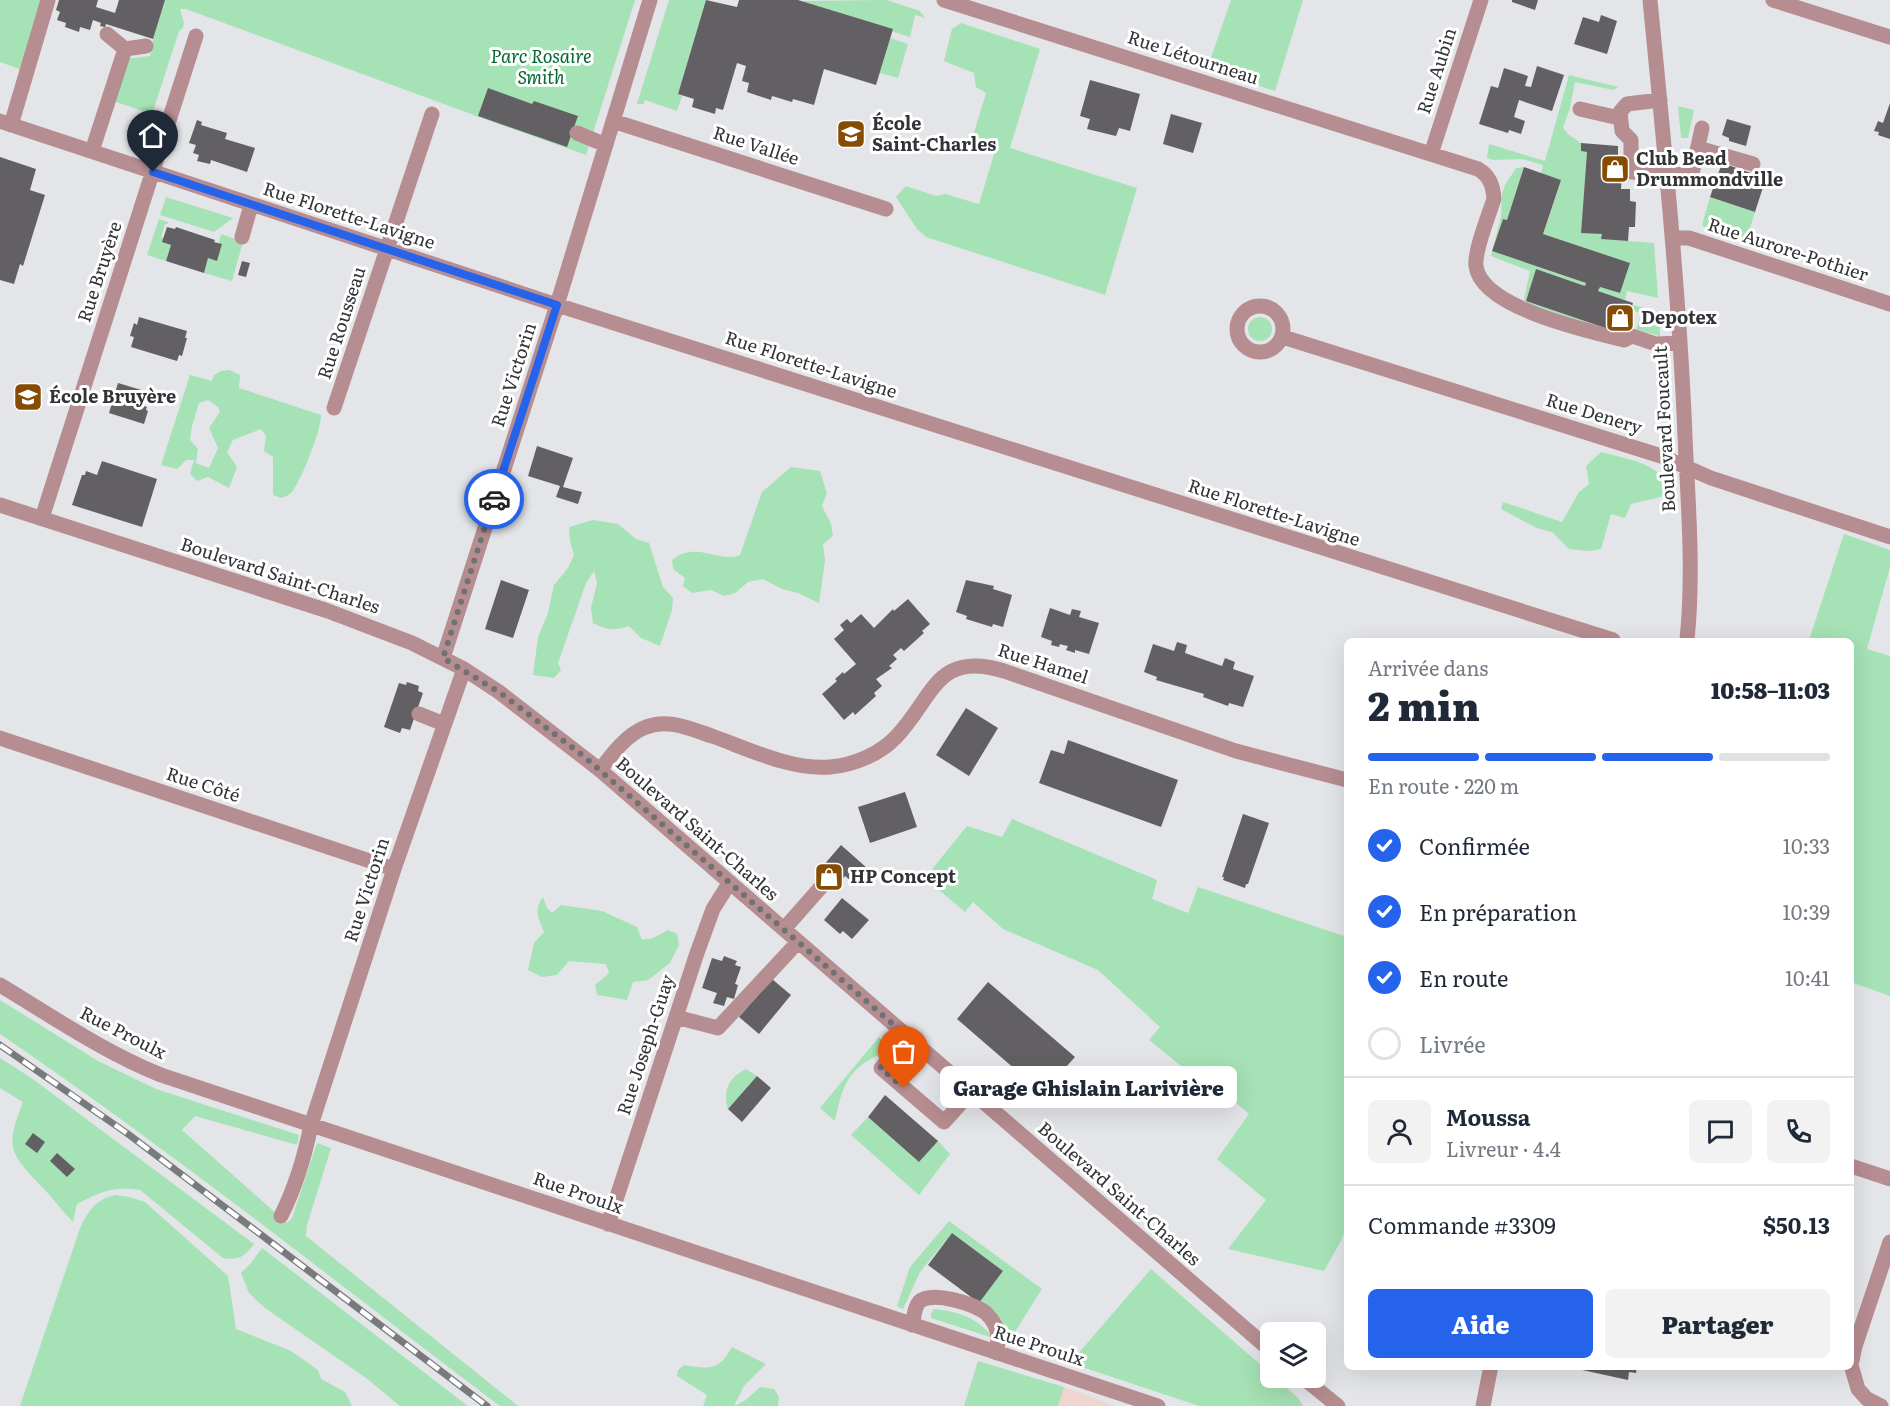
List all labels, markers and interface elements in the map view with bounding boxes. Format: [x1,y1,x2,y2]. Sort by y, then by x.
street label: Rue Létourneau [1124,23,1263,91]
street label: Rue Aubin [1409,24,1462,117]
park label: Parc Rosaire Smith [490,42,592,90]
place label: École Saint-Charles [872,109,996,157]
pin [127,110,178,172]
street label: Rue Vallée [710,118,803,171]
school or university icon: École Saint-Charles [835,118,867,150]
icon: home [136,119,169,152]
place label: Club Bead Drummondville [1636,144,1783,192]
shop icon: Club Bead Drummondville [1599,153,1631,185]
street label: Rue Florette-Lavigne [260,174,439,255]
street label: Rue Aurore-Pothier [1705,210,1873,287]
street label: Rue Bruyère [70,218,128,325]
street label: Rue Rousseau [310,263,372,382]
shop icon: Depotex [1604,302,1636,334]
place label: Depotex [1641,303,1717,330]
street label: Rue Victorin [483,319,542,430]
street label: Rue Florette-Lavigne [722,323,901,404]
street label: Boulevard Foucault [1646,345,1681,513]
school or university icon: École Bruyère [12,381,44,413]
place label: École Bruyère [49,382,176,409]
street label: Rue Denery [1543,385,1647,440]
courier [464,469,524,529]
street label: Rue Florette-Lavigne [1185,471,1364,552]
icon: car [478,483,511,516]
street label: Boulevard Saint-Charles [177,530,383,620]
street label: Rue Hamel [995,635,1092,690]
text: Arrivée dans [1368,652,1488,682]
text: 10:58–11:03 [1711,673,1830,706]
text: 2 min [1368,675,1480,733]
street label: Boulevard Saint-Charles [611,749,785,906]
street label: Rue Côté [163,759,244,808]
text: En route · 220 m [1368,770,1519,800]
icon: check [1368,829,1401,862]
text: Confirmée [1419,829,1530,862]
text: 10:33 [1783,830,1830,860]
street label: Rue Victorin [336,834,395,945]
shop icon: HP Concept [813,861,845,893]
place label: HP Concept [850,862,956,889]
icon: check [1368,895,1401,928]
text: En préparation [1419,895,1577,928]
text: 10:39 [1783,896,1830,926]
icon: check [1368,961,1401,994]
text: En route [1419,961,1508,994]
text: 10:41 [1785,962,1830,992]
street label: Rue Joseph-Guay [609,970,680,1118]
street label: Rue Proulx [76,998,172,1065]
pin [878,1026,929,1088]
text: Livrée [1419,1027,1486,1060]
icon: bag [887,1035,920,1068]
callout: Garage Ghislain Larivière [940,1067,1237,1109]
text: Garage Ghislain Larivière [953,1072,1224,1102]
button: person [1368,1100,1431,1163]
text: Moussa [1446,1100,1531,1133]
button: chat [1689,1100,1752,1163]
button: phone [1767,1100,1830,1163]
street label: Boulevard Saint-Charles [1033,1114,1207,1271]
text: Livreur · 4.4 [1446,1133,1561,1163]
street label: Rue Proulx [530,1164,628,1220]
text: Commande #3309 [1368,1208,1556,1241]
text: $50.13 [1763,1208,1830,1241]
button: Aide [1368,1289,1593,1358]
button: Partager [1605,1289,1830,1358]
street label: Rue Proulx [991,1317,1089,1372]
map controls [1260,1322,1326,1388]
button: layers [1260,1322,1326,1388]

